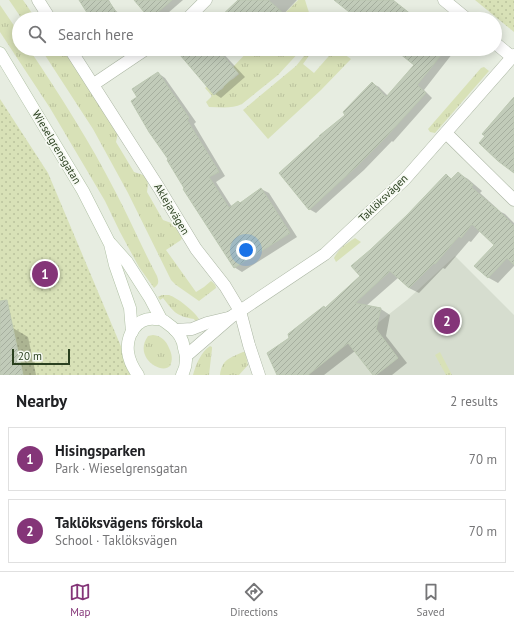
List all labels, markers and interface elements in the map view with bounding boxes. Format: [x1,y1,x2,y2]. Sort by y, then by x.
search box [12,12,502,56]
icon: search [26,23,48,45]
text: Search here [58,25,134,44]
street label: Wieselgrensgatan [29,108,85,186]
street label: Taklöksvägen [355,171,411,225]
street label: Aklejavägen [151,181,193,237]
your location [236,240,256,260]
pin: 1 [32,259,58,289]
pin: 2 [434,306,460,336]
scale bar [12,347,70,366]
text: 20 m [18,349,42,363]
text: Nearby [16,390,67,412]
text: 2 results [450,393,498,410]
text: Hisingsparken [55,441,146,460]
text: 1 [26,451,34,468]
text: 70 m [469,451,497,468]
text: Park · Wieselgrensgatan [55,460,187,477]
text: Taklöksvägens förskola [55,513,203,532]
text: 2 [26,523,34,540]
text: 70 m [469,523,497,540]
text: School · Taklöksvägen [55,532,177,549]
tab: Map [69,581,91,619]
tab: Directions [230,581,278,619]
tab: Saved [417,581,445,619]

